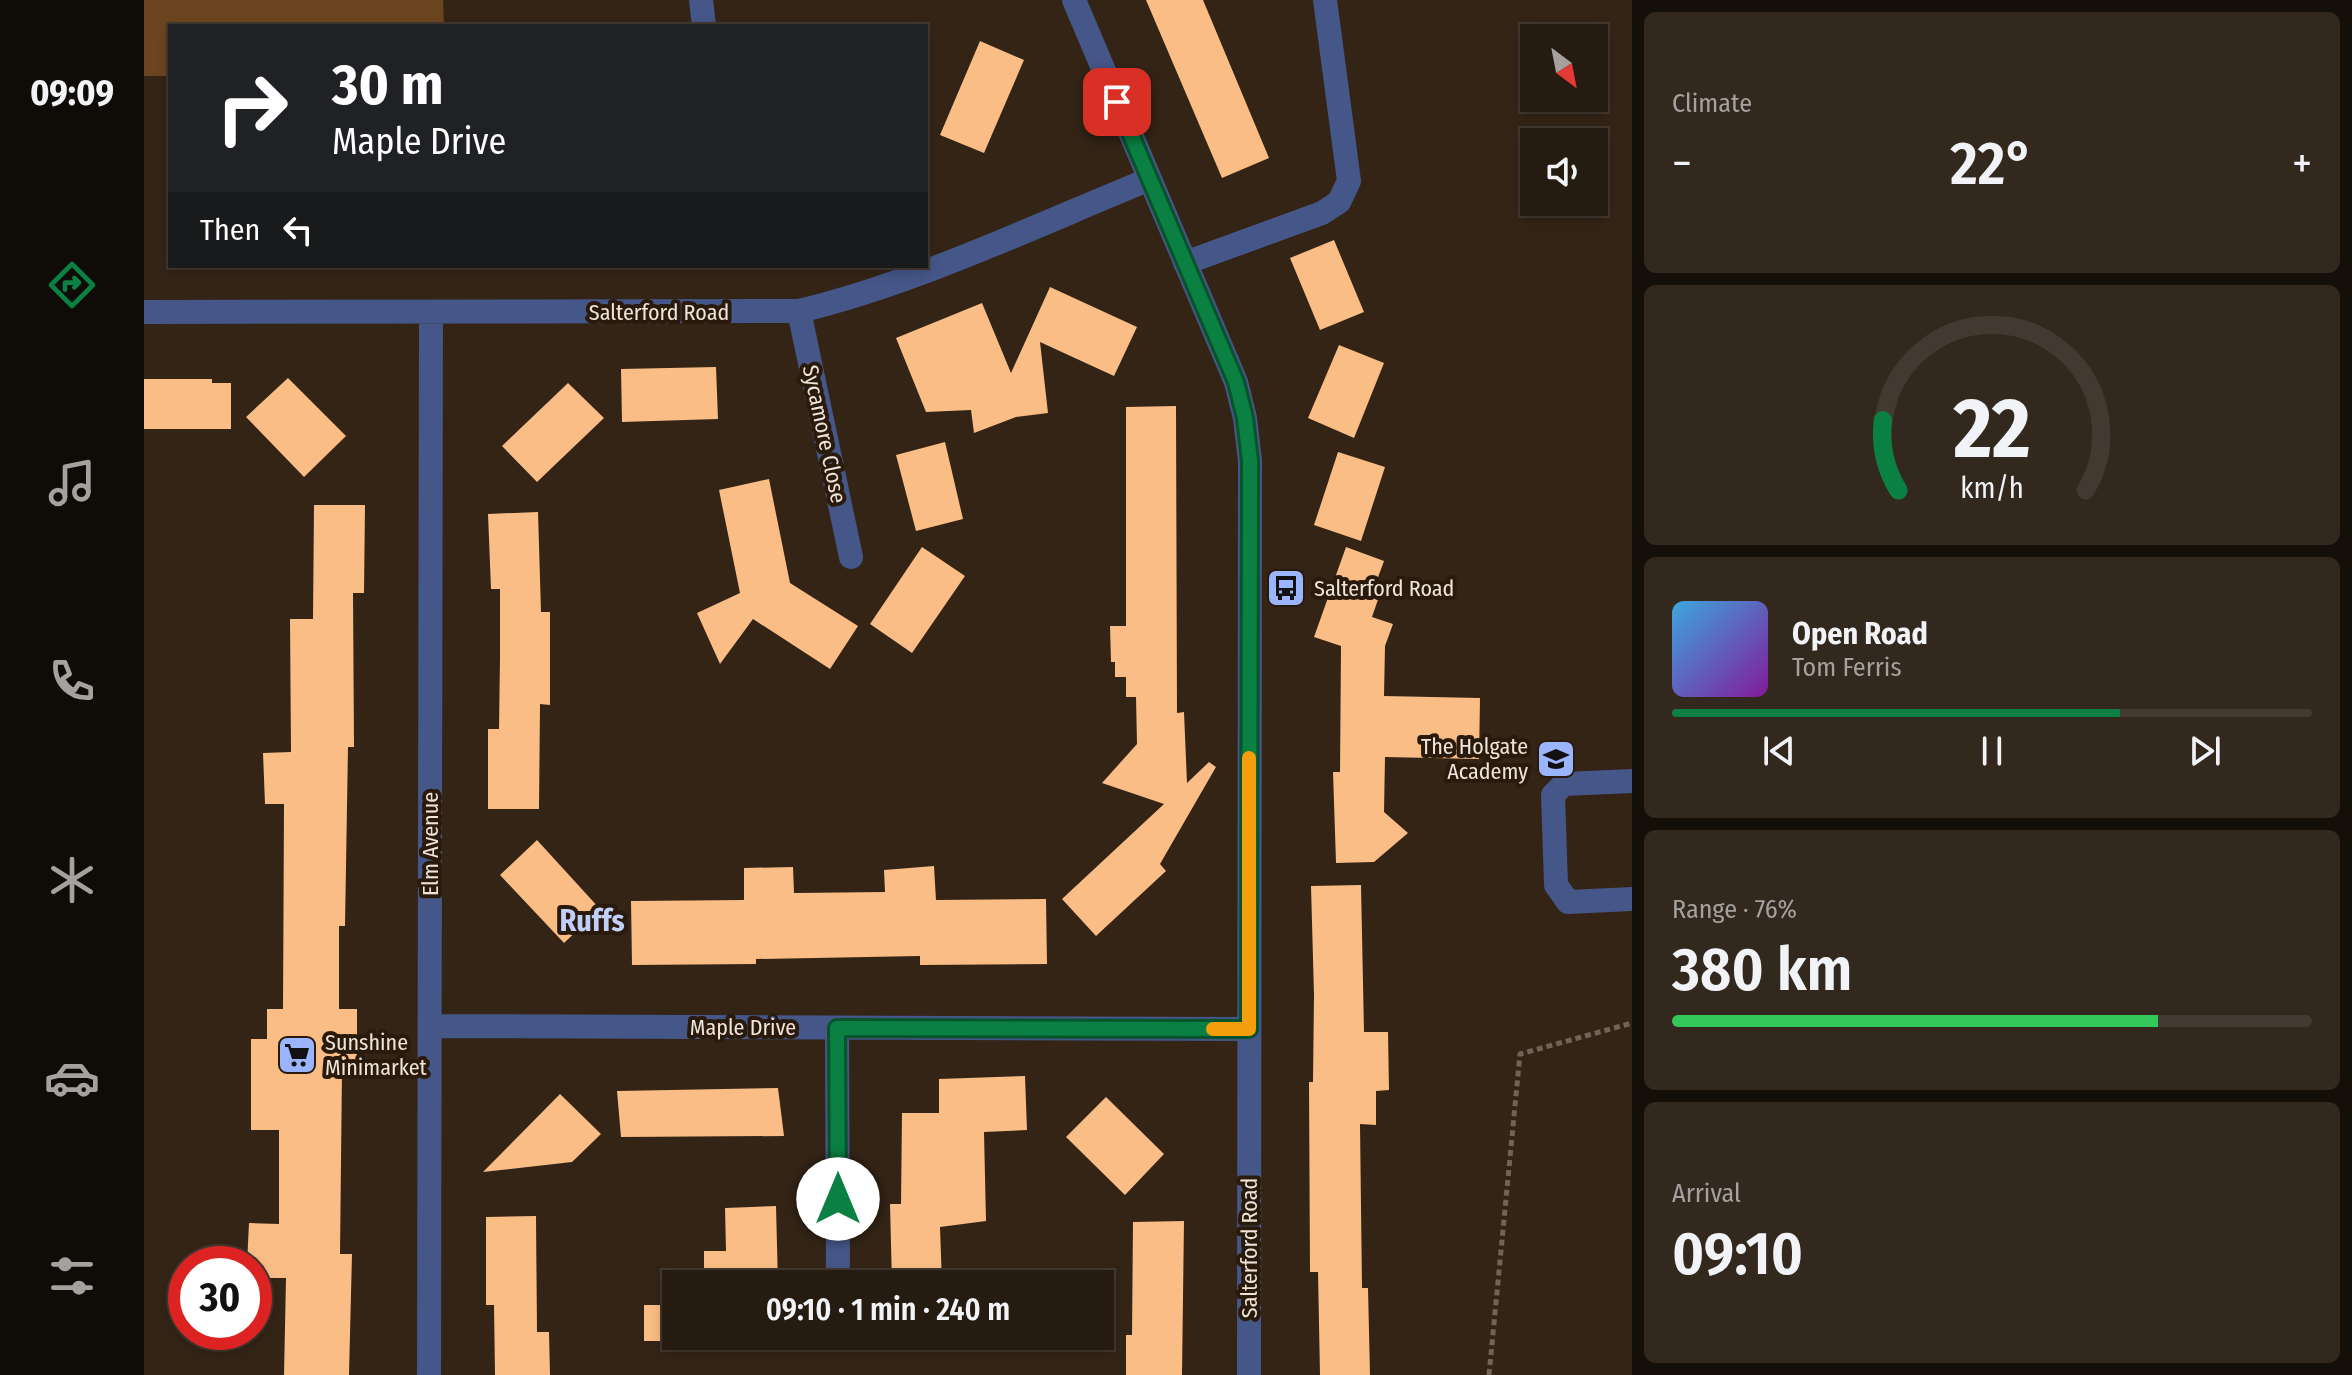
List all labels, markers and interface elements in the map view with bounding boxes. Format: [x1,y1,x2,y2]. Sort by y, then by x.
north arrow [1520,24,1608,112]
map controls [1520,24,1608,216]
text: 30 m [332,52,443,119]
icon: right [200,56,304,160]
pin [1083,68,1151,136]
text: 09:09 [30,71,114,115]
icon: arrive [1095,80,1139,124]
text: Climate [1672,88,1752,119]
text: Maple Drive [332,120,506,164]
button: sound [1520,128,1608,216]
text: 22° [1950,128,2034,200]
text: − [1672,137,1692,190]
text: + [2292,137,2312,190]
icon: left [276,208,320,252]
text: Then [200,212,260,248]
icon: directions [44,257,100,313]
street label: Salterford Road [589,299,729,326]
street label: Sycamore Close [797,363,852,506]
text: 22 [1952,378,2031,478]
icon: music [44,455,100,511]
text: km/h [1960,471,2024,506]
bus stop icon: Salterford Road [1265,567,1307,609]
place label: Salterford Road [1314,575,1454,602]
text: Open Road [1792,616,1928,652]
text: Tom Ferris [1792,652,1902,683]
icon: phone [44,653,100,709]
icon: previous [1757,729,1801,773]
icon: pause [1970,729,2014,773]
icon: next [2183,729,2227,773]
place label: The Holgate Academy [1421,733,1528,785]
school or university icon: The Holgate Academy [1535,738,1577,780]
street label: Elm Avenue [417,792,444,896]
icon: climate [44,852,100,908]
text: Range · 76% [1672,894,1797,925]
district label: Ruffs [559,903,625,939]
text: 380 km [1672,934,1852,1006]
street label: Maple Drive [690,1014,796,1041]
place label: Sunshine Minimarket [325,1029,428,1081]
supermarket icon: Sunshine Minimarket [276,1034,318,1076]
icon: car [44,1050,100,1106]
position arrow [796,1157,880,1241]
street label: Salterford Road [1236,1178,1263,1318]
text: Arrival [1672,1178,1741,1209]
text: 09:10 [1672,1218,1803,1290]
speed limit sign: 30 [168,1246,272,1350]
icon: filters [44,1248,100,1304]
text: 09:10 · 1 min · 240 m [766,1292,1010,1328]

